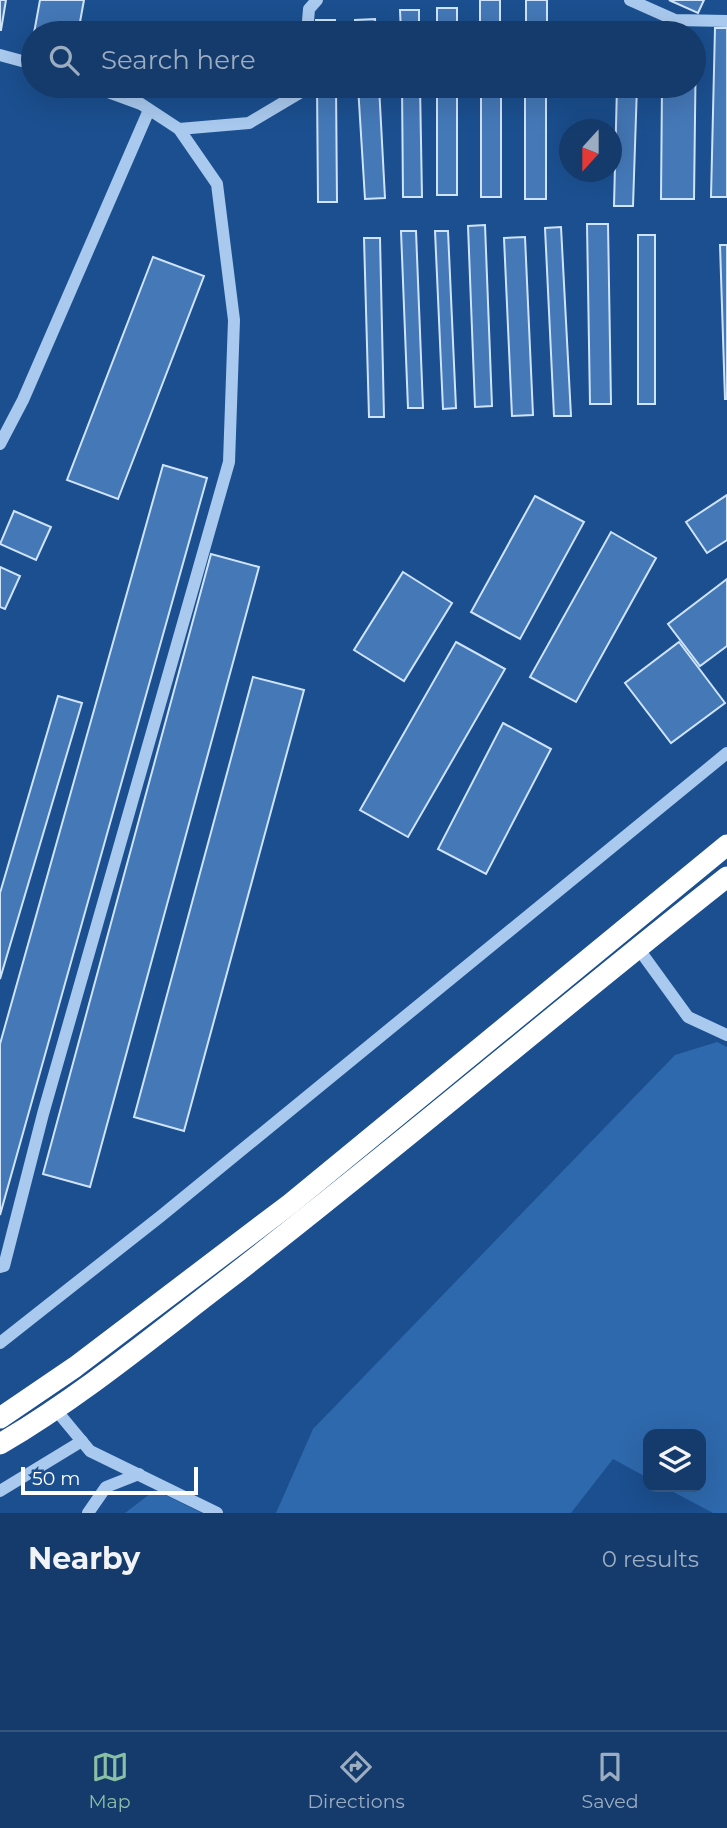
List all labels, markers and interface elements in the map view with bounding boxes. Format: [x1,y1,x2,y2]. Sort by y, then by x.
search box [21,21,706,98]
icon: search [45,41,83,79]
text: Search here [101,44,256,76]
north arrow [559,119,622,182]
map controls [643,1429,706,1492]
button: layers [643,1429,706,1492]
scale bar [21,1464,198,1496]
text: 50 m [32,1467,80,1490]
text: Nearby [28,1540,140,1577]
text: 0 results [602,1545,699,1573]
tab: Map [88,1748,131,1813]
tab: Directions [307,1748,405,1813]
tab: Saved [582,1748,639,1813]

